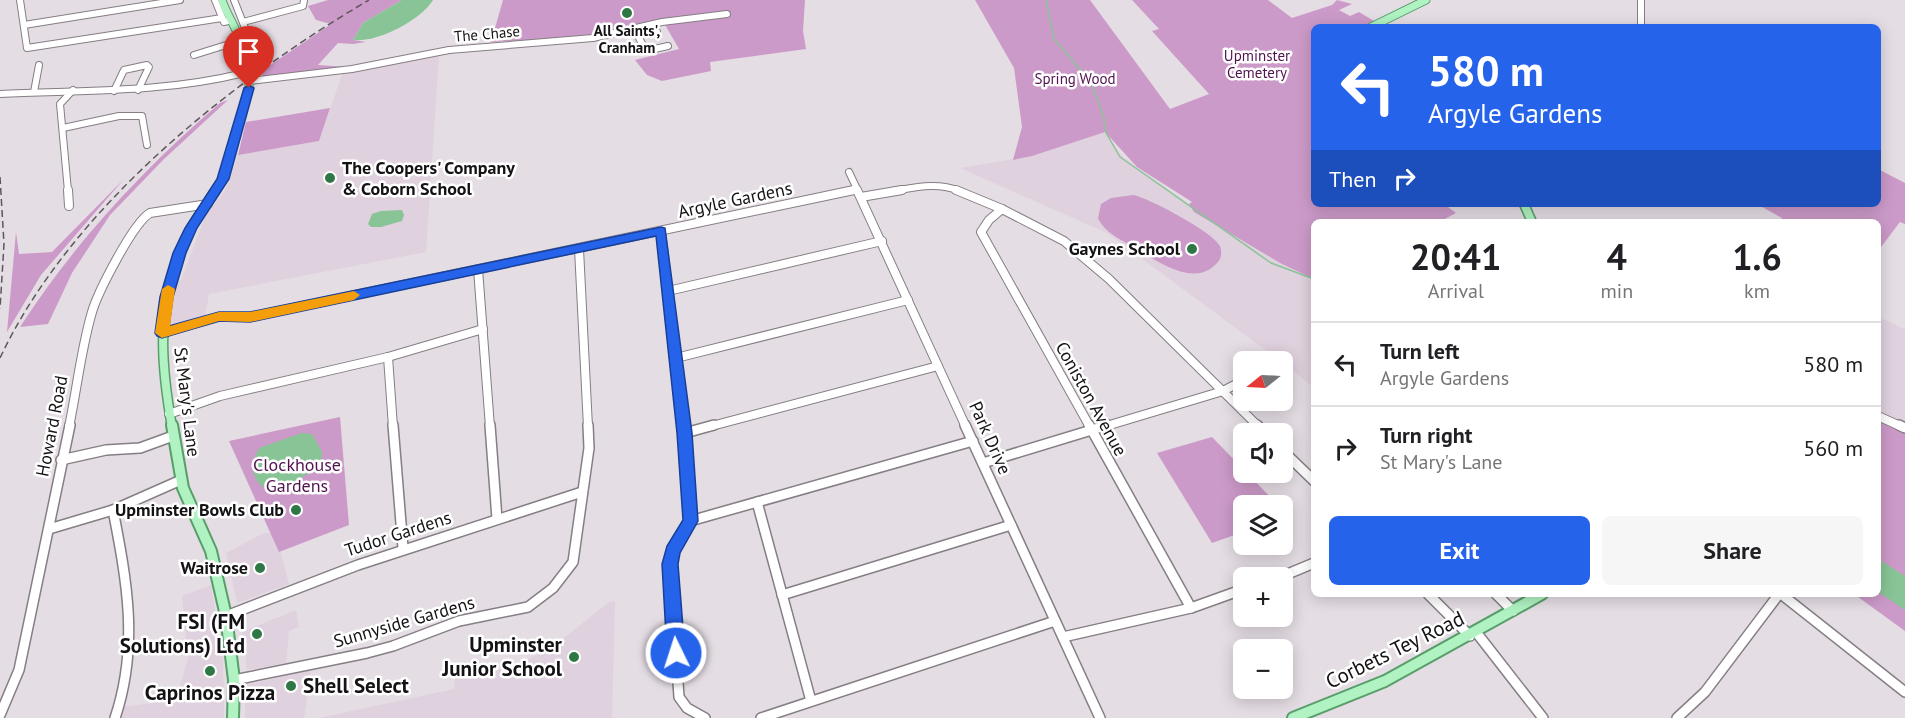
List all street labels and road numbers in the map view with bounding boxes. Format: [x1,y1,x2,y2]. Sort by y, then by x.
street label: The Chase [453,21,521,46]
street label: Argyle Gardens [676,176,794,223]
street label: Coniston Avenue [1050,337,1132,460]
street label: St Mary's Lane [169,346,206,458]
street label: Howard Road [30,373,73,478]
street label: Park Drive [964,398,1017,478]
street label: Tudor Gardens [342,506,454,562]
street label: Sunnyside Gardens [331,590,477,653]
street label: Corbets Tey Road [1321,604,1468,695]

